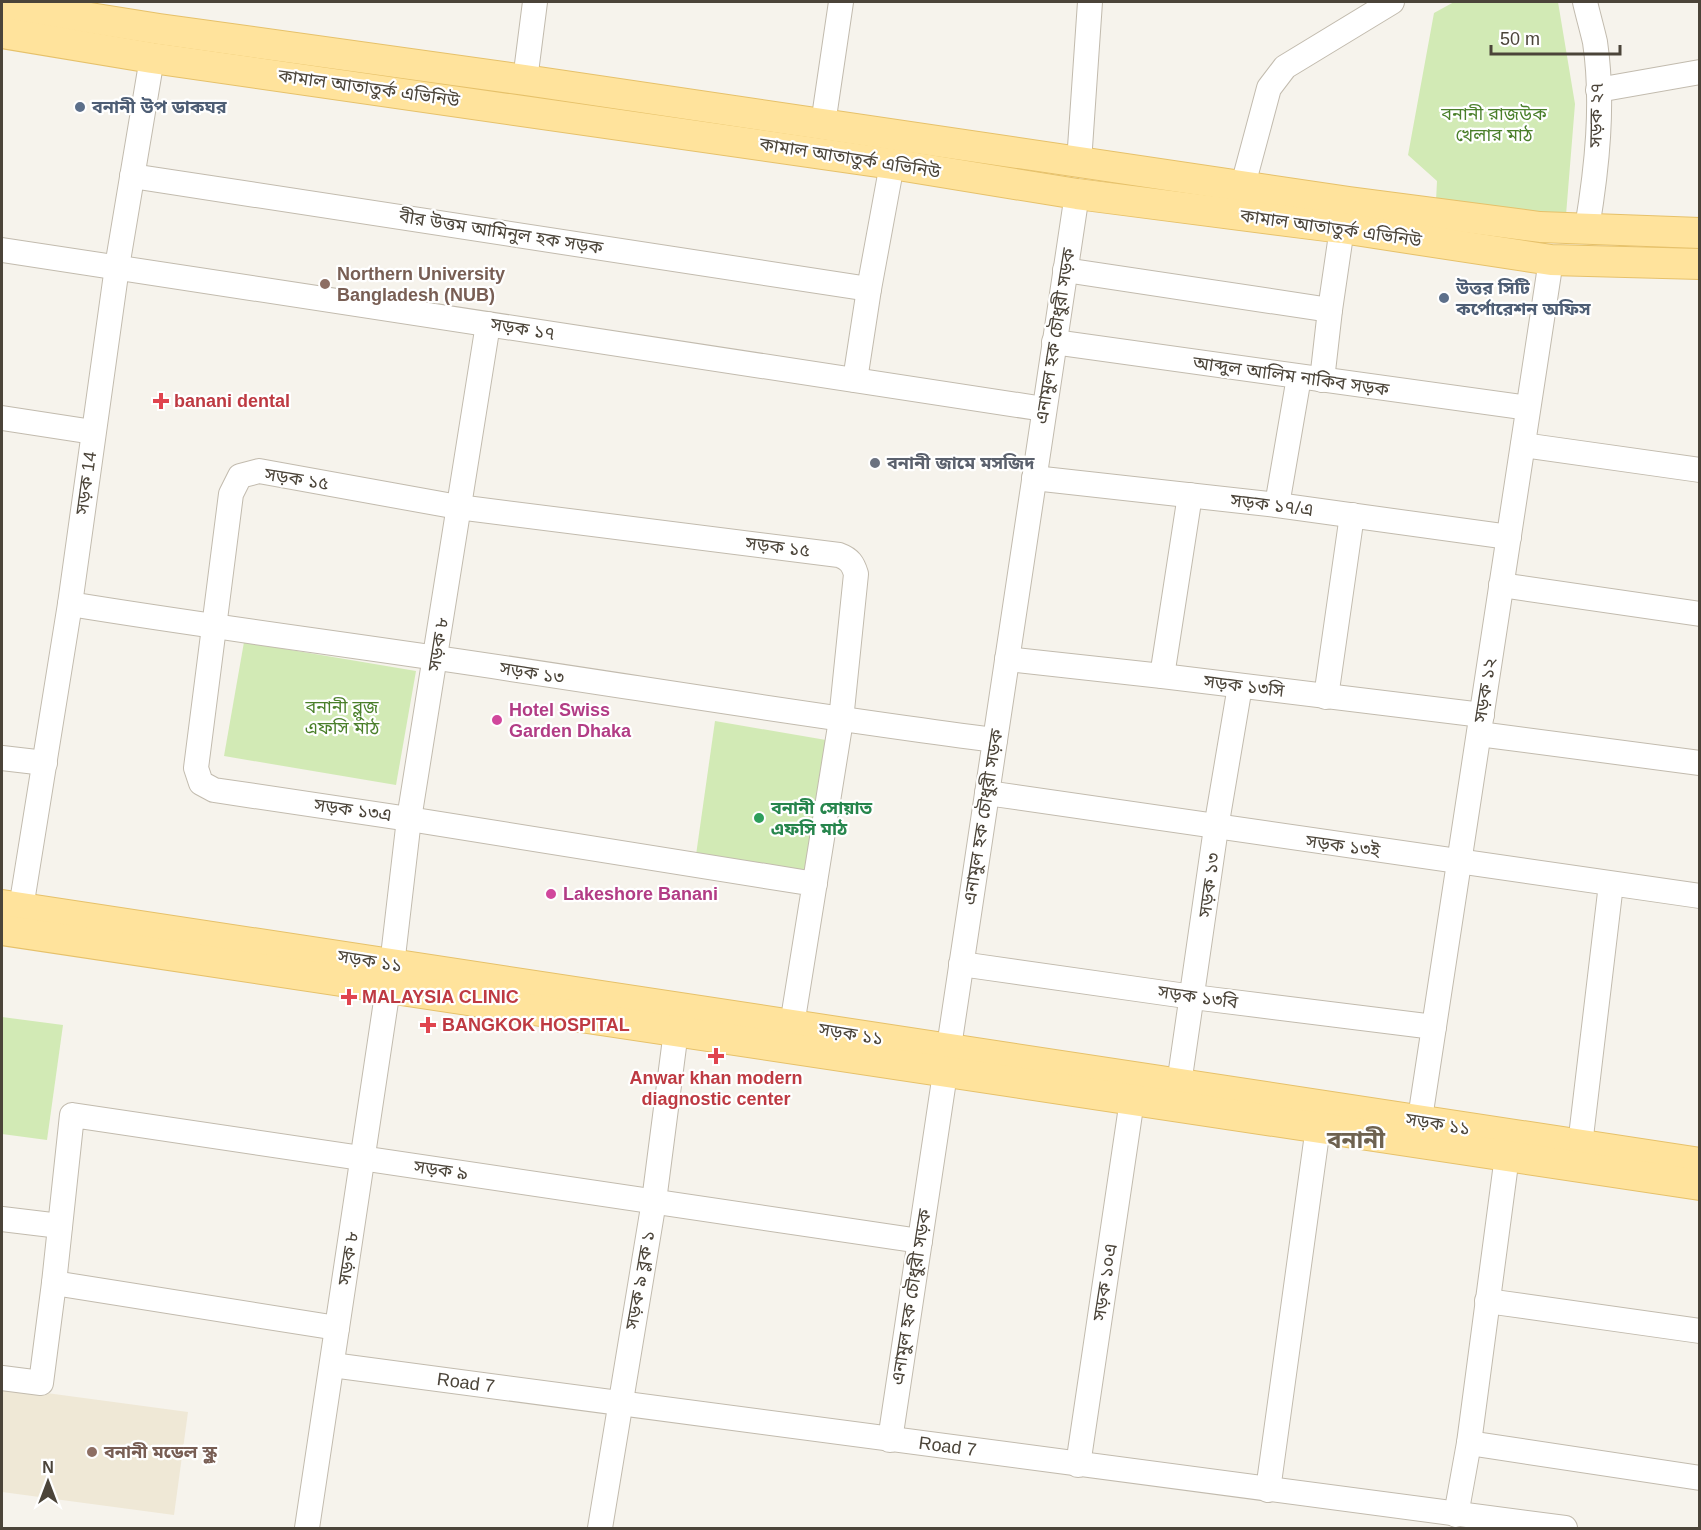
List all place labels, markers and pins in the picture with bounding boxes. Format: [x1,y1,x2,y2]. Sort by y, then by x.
place label: বনানী উপ ডাকঘর [91,97,228,117]
marker: বনানী উপ ডাকঘর [73,100,87,114]
place label: Northern University Bangladesh (NUB) [337,264,505,305]
marker: Northern University Bangladesh (NUB) [318,277,332,291]
place label: উত্তর সিটি কর্পোরেশন অফিস [1455,278,1591,319]
marker: উত্তর সিটি কর্পোরেশন অফিস [1437,291,1451,305]
place label: banani dental [174,391,290,411]
marker: banani dental [152,392,170,410]
place label: বনানী জামে মসজিদ [886,453,1035,473]
marker: বনানী জামে মসজিদ [868,456,882,470]
place label: Hotel Swiss Garden Dhaka [509,700,632,741]
marker: Hotel Swiss Garden Dhaka [490,713,504,727]
place label: বনানী সোয়াত এফসি মাঠ [770,798,872,839]
marker: বনানী সোয়াত এফসি মাঠ [752,811,766,825]
place label: Lakeshore Banani [563,884,718,904]
marker: Lakeshore Banani [544,887,558,901]
place label: MALAYSIA CLINIC [362,987,519,1007]
marker: MALAYSIA CLINIC [340,988,358,1006]
place label: BANGKOK HOSPITAL [442,1015,630,1035]
marker: BANGKOK HOSPITAL [419,1016,437,1034]
marker: Anwar khan modern diagnostic center [707,1047,725,1065]
place label: Anwar khan modern diagnostic center [629,1068,803,1109]
place label: বনানী মডেল স্কুল [103,1442,218,1464]
marker: বনানী মডেল স্কুল [85,1445,99,1459]

